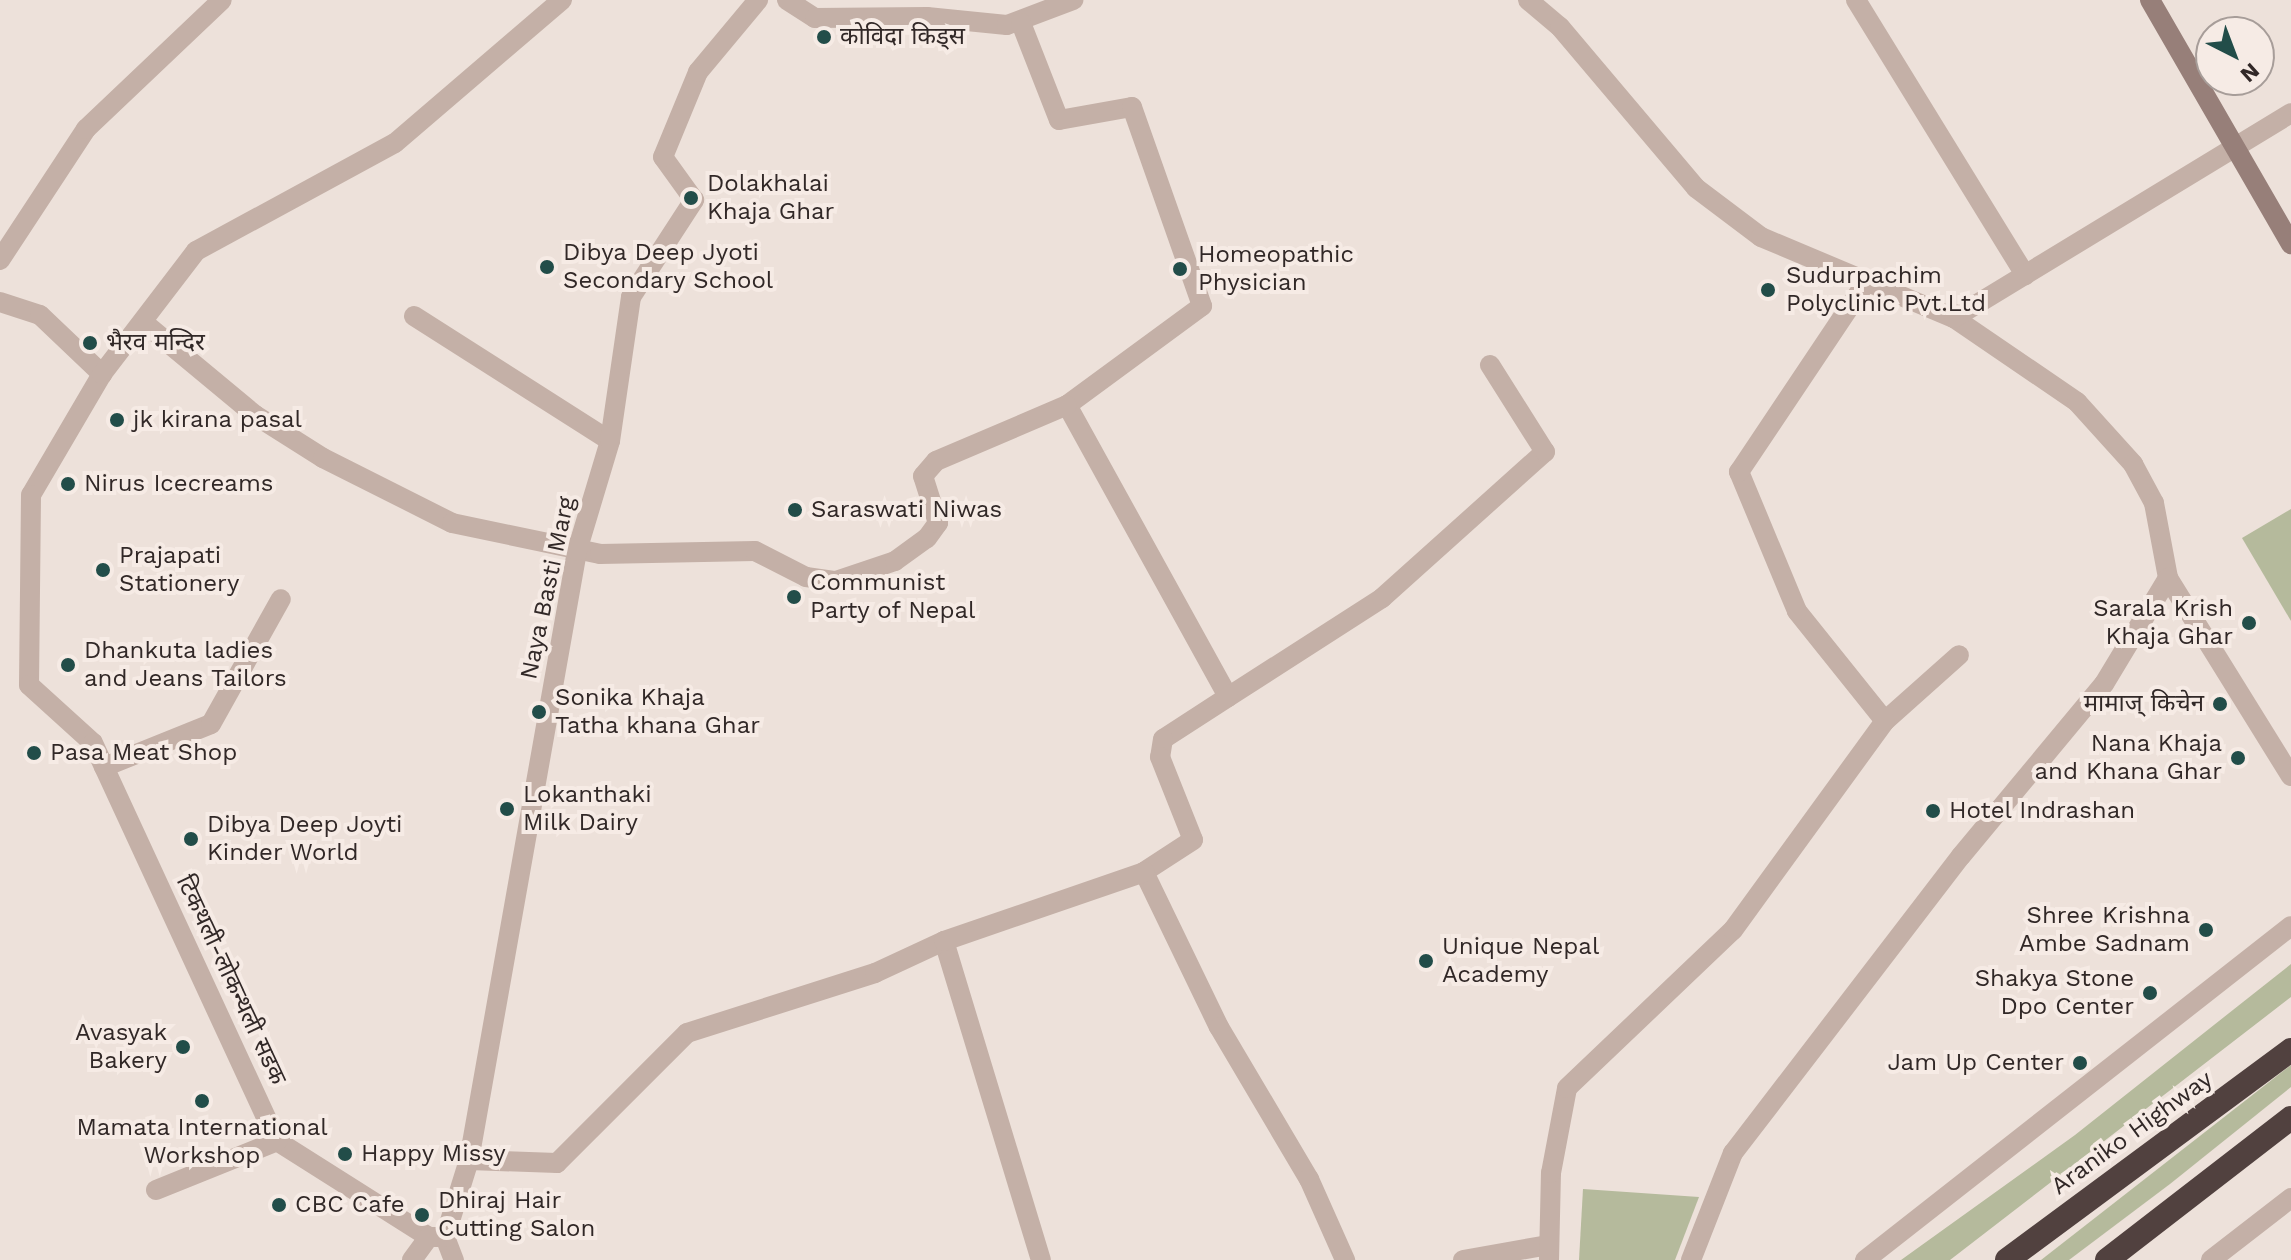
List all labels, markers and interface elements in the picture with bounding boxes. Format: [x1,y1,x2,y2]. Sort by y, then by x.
north arrow [2195,16,2275,96]
place label: कोविदा किड्स [840,23,965,51]
marker: कोविदा किड्स [815,28,833,46]
text: N [2236,58,2264,87]
place label: Dolakhalai Khaja Ghar [707,170,835,226]
marker: Dolakhalai Khaja Ghar [682,189,700,207]
place label: Dibya Deep Jyoti Secondary School [563,239,774,295]
place label: Homeopathic Physician [1198,241,1354,297]
marker: Dibya Deep Jyoti Secondary School [538,258,556,276]
marker: Homeopathic Physician [1169,258,1191,280]
place label: Sudurpachim Polyclinic Pvt.Ltd [1786,262,1986,318]
marker: Sudurpachim Polyclinic Pvt.Ltd [1757,279,1779,301]
place label: भैरव मन्दिर [106,329,205,357]
marker: भैरव मन्दिर [81,334,99,352]
place label: jk kirana pasal [133,406,303,434]
marker: jk kirana pasal [108,411,126,429]
place label: Nirus Icecreams [84,470,273,498]
marker: Nirus Icecreams [59,475,77,493]
street label: Naya Basti Marg [515,494,581,682]
place label: Saraswati Niwas [811,496,1002,524]
marker: Saraswati Niwas [786,501,804,519]
place label: Prajapati Stationery [119,542,239,598]
marker: Prajapati Stationery [94,561,112,579]
place label: Communist Party of Nepal [810,569,977,625]
marker: Communist Party of Nepal [785,588,803,606]
place label: Sarala Krish Khaja Ghar [2093,595,2233,651]
marker: Sarala Krish Khaja Ghar [2240,614,2258,632]
place label: Dhankuta ladies and Jeans Tailors [84,637,288,693]
marker: Dhankuta ladies and Jeans Tailors [59,656,77,674]
place label: Sonika Khaja Tatha khana Ghar [555,684,761,740]
place label: मामाज् किचेन [2084,690,2204,718]
marker: मामाज् किचेन [2211,695,2229,713]
marker: Sonika Khaja Tatha khana Ghar [530,703,548,721]
place label: Nana Khaja and Khana Ghar [2034,730,2222,786]
place label: Pasa Meat Shop [50,739,238,767]
marker: Pasa Meat Shop [25,744,43,762]
marker: Nana Khaja and Khana Ghar [2229,749,2247,767]
place label: Lokanthaki Milk Dairy [523,781,652,837]
place label: Hotel Indrashan [1949,797,2136,825]
marker: Lokanthaki Milk Dairy [498,800,516,818]
marker: Hotel Indrashan [1924,802,1942,820]
place label: Dibya Deep Joyti Kinder World [207,811,404,867]
marker: Dibya Deep Joyti Kinder World [182,830,200,848]
street label: टिकथली-लोकन्थली सडक [170,871,292,1089]
place label: Shree Krishna Ambe Sadnam [2019,902,2190,958]
marker: Shree Krishna Ambe Sadnam [2197,921,2215,939]
place label: Unique Nepal Academy [1442,933,1599,989]
marker: Unique Nepal Academy [1417,952,1435,970]
place label: Shakya Stone Dpo Center [1974,965,2134,1021]
marker: Shakya Stone Dpo Center [2141,984,2159,1002]
place label: Avasyak Bakery [75,1019,167,1075]
marker: Avasyak Bakery [174,1038,192,1056]
place label: Jam Up Center [1887,1049,2064,1077]
marker: Jam Up Center [2071,1054,2089,1072]
street label: Araniko Highway [2046,1065,2218,1201]
marker: Mamata International Workshop [193,1092,211,1110]
place label: Mamata International Workshop [76,1114,328,1170]
place label: Happy Missy [361,1140,506,1168]
marker: Happy Missy [336,1145,354,1163]
place label: Dhiraj Hair Cutting Salon [438,1187,595,1243]
place label: CBC Cafe [295,1191,405,1219]
marker: CBC Cafe [270,1196,288,1214]
marker: Dhiraj Hair Cutting Salon [413,1206,431,1224]

